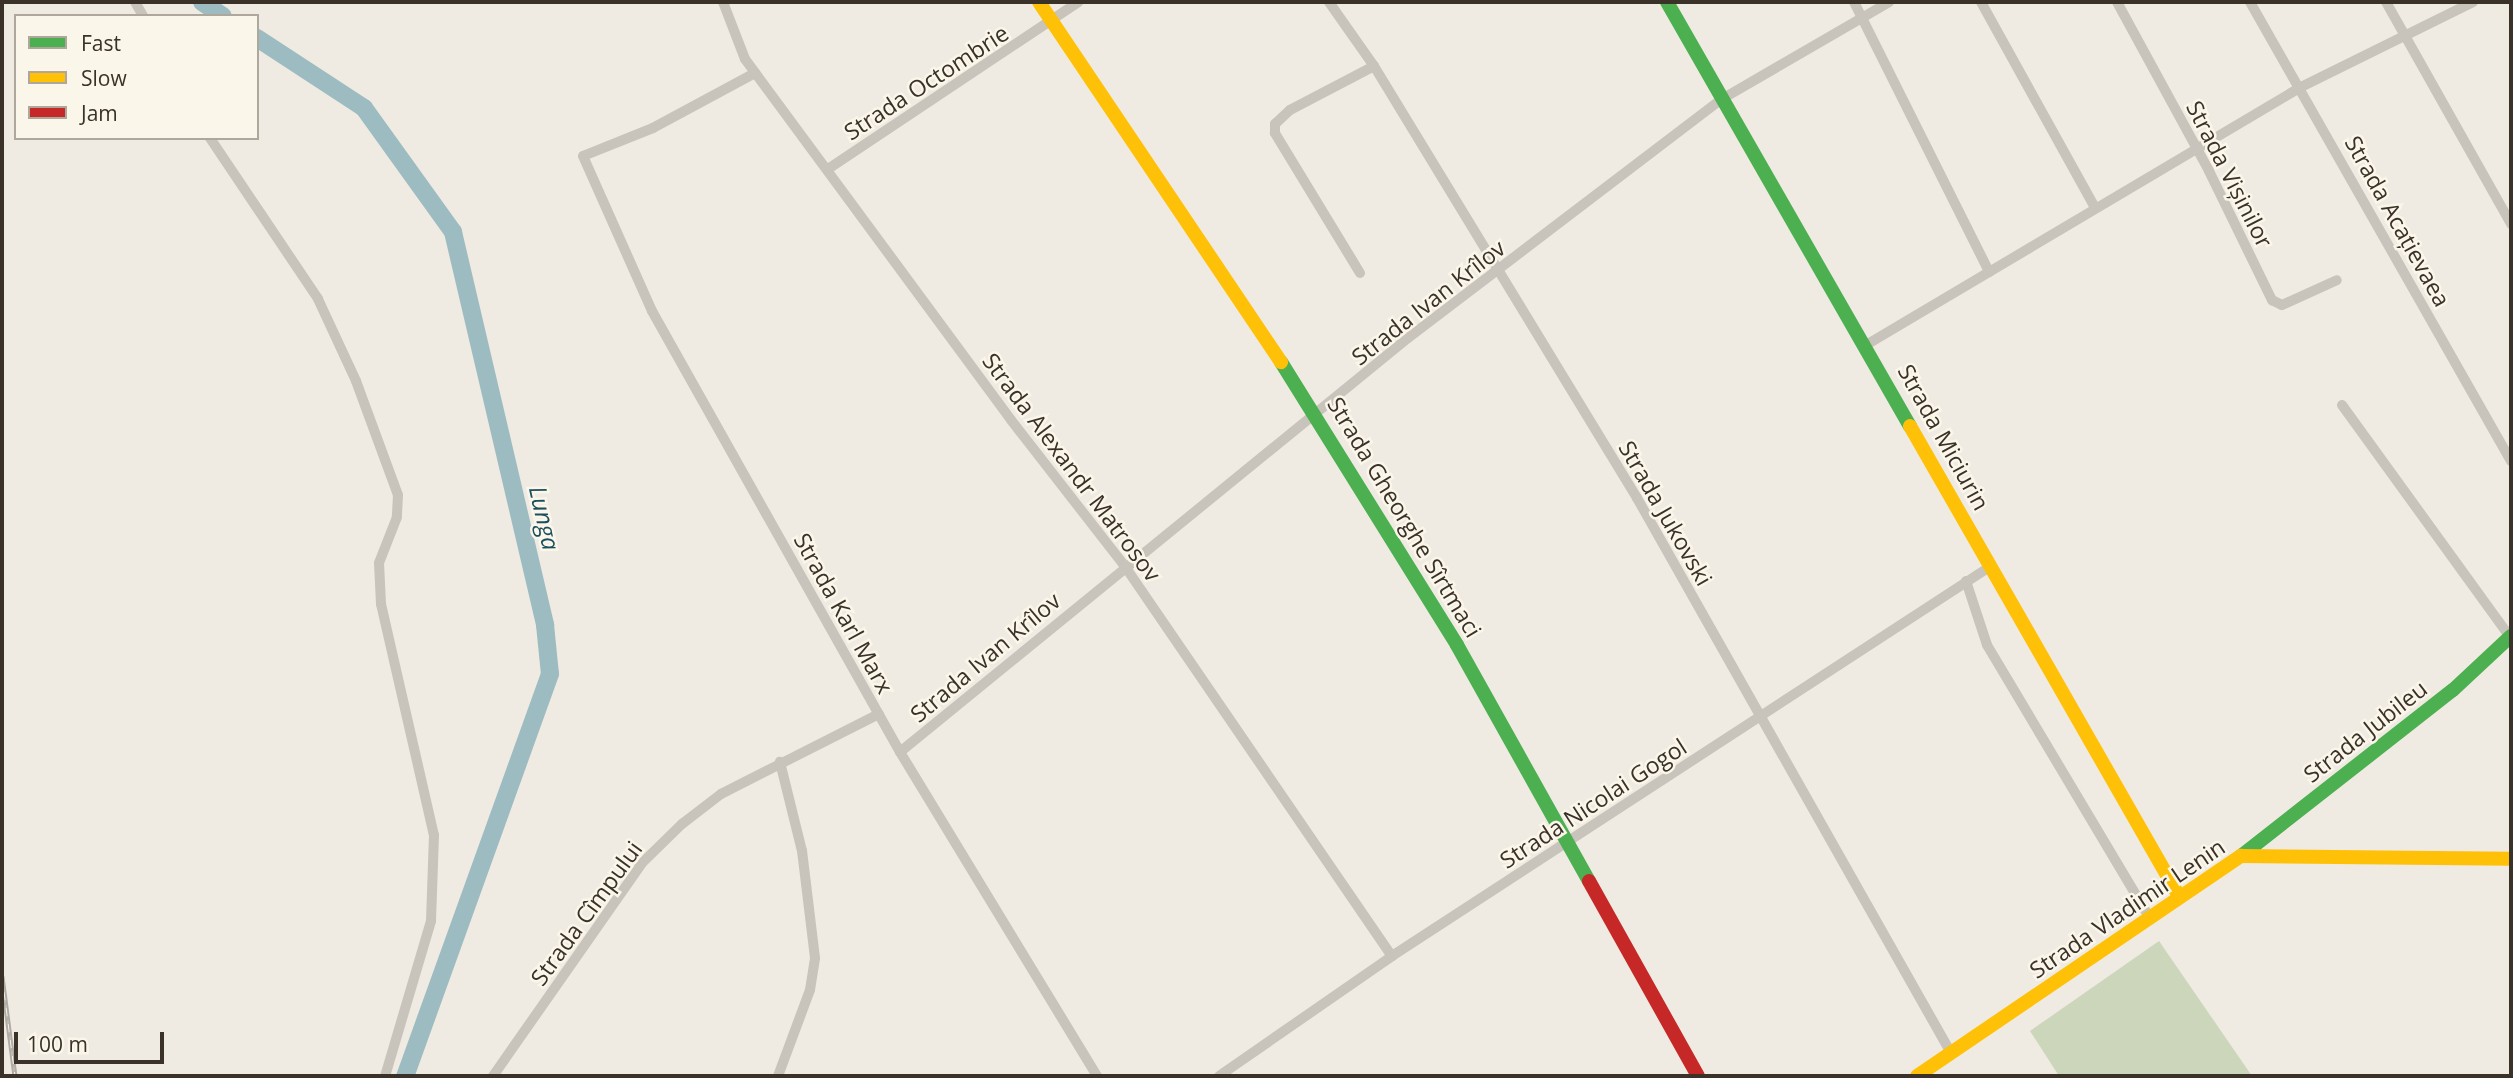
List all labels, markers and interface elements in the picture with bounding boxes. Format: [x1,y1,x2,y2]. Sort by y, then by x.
legend [14,14,259,140]
street label: Strada Octombrie [839,19,1013,145]
text: Fast [81,29,121,57]
text: Slow [81,64,127,92]
street label: Strada Vișinilor [2181,96,2279,252]
text: Jam [81,99,118,127]
street label: Strada Acațievaea [2340,131,2456,311]
street label: Strada Ivan Krîlov [1346,234,1510,370]
street label: Strada Alexandr Matrosov [977,347,1167,587]
street label: Strada Miciurin [1893,359,1995,515]
street label: Strada Gheorghe Sîrtmaci [1322,392,1488,642]
street label: Strada Jukovski [1613,436,1719,590]
water label: Lunga [524,483,566,553]
street label: Strada Karl Marx [789,528,899,698]
street label: Strada Ivan Krîlov [905,586,1065,728]
street label: Strada Jubileu [2298,674,2432,788]
street label: Strada Nicolai Gogol [1495,732,1691,874]
street label: Strada Vladimir Lenin [2024,832,2230,984]
street label: Strada Cîmpului [524,836,648,990]
scale bar [18,1018,168,1062]
text: 100 m [27,1030,88,1058]

